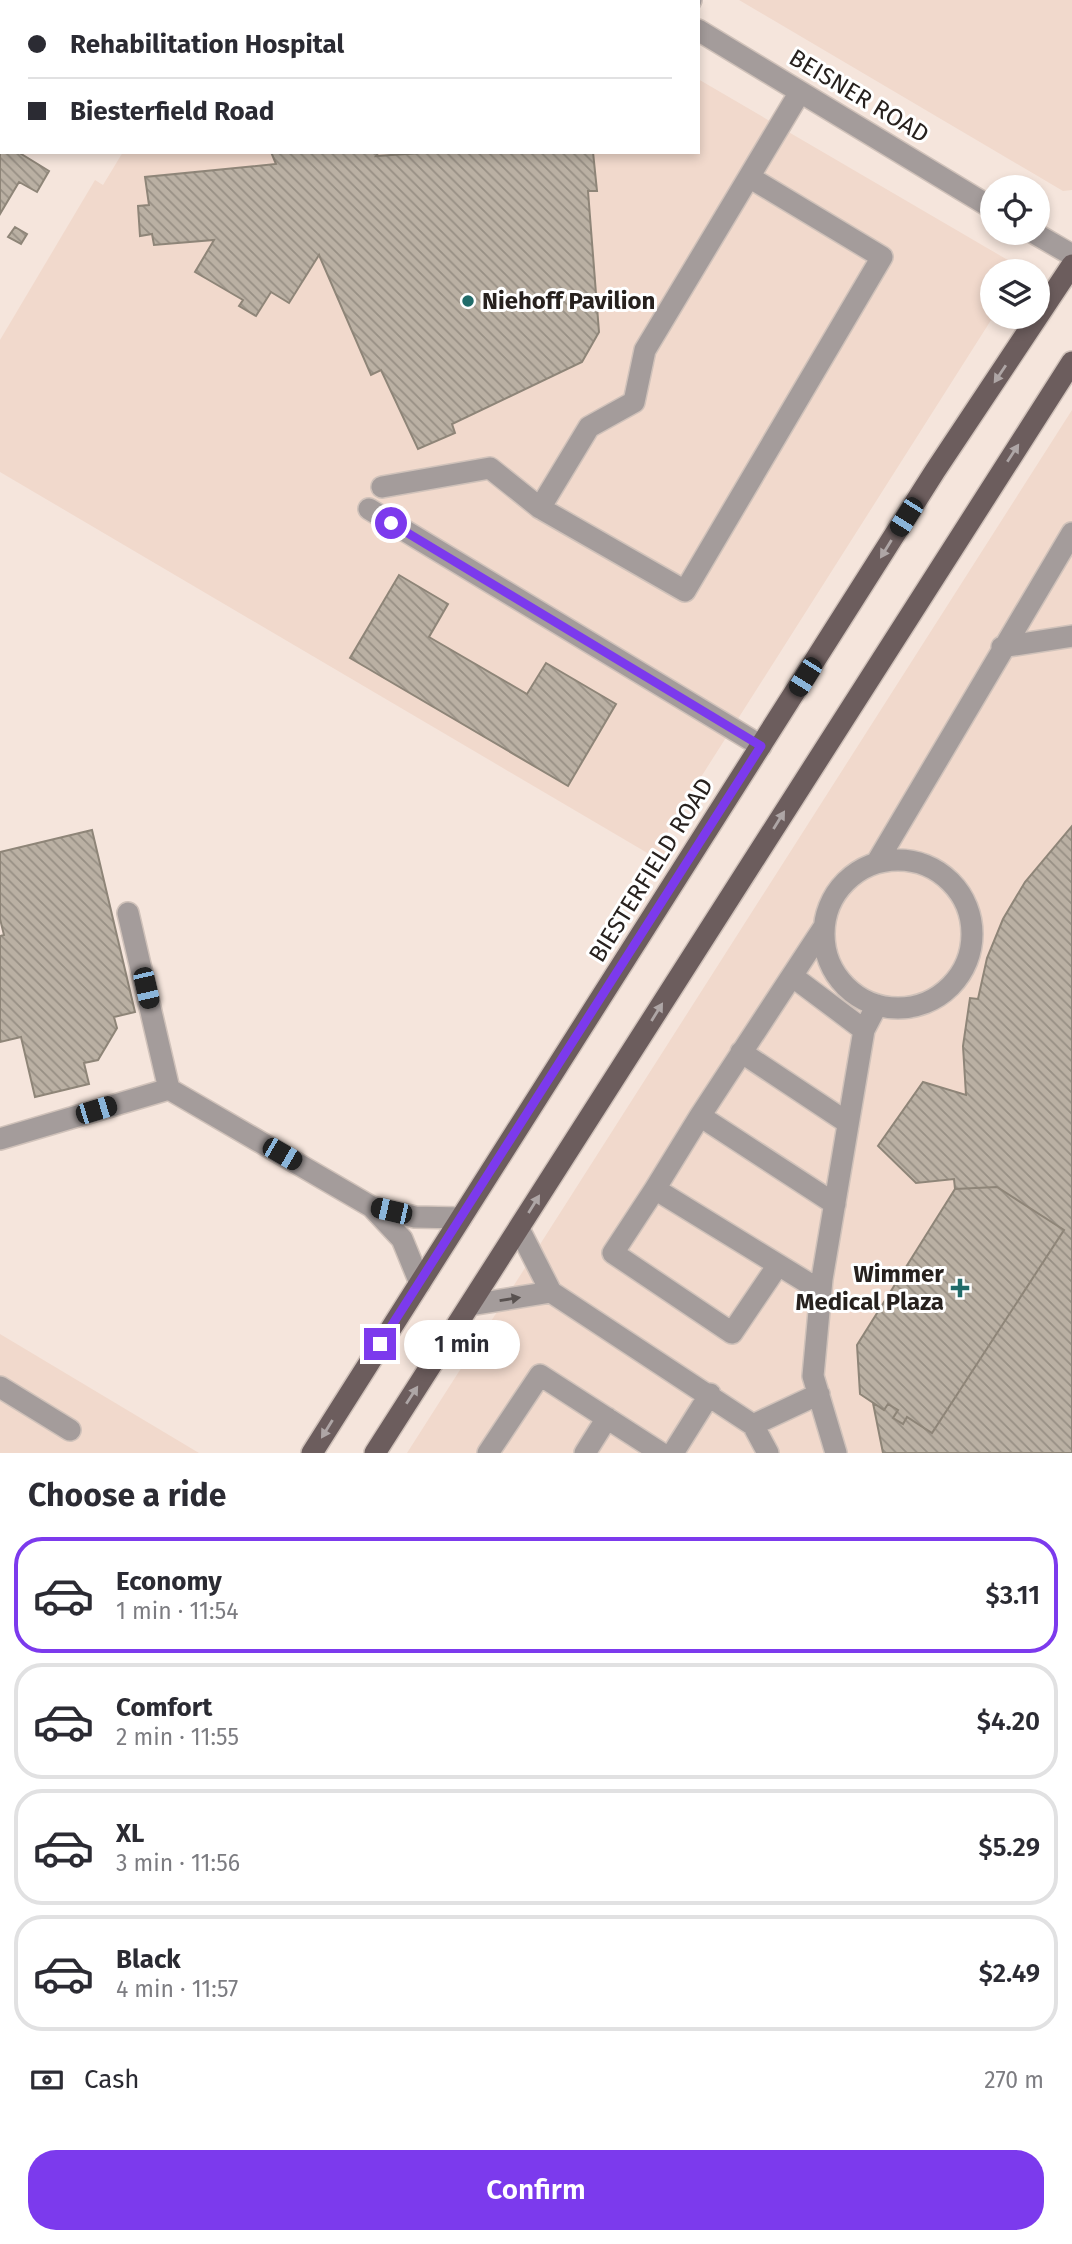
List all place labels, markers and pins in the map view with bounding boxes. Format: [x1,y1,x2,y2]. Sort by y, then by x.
place label: Niehoff Pavilion [482,287,655,315]
marker: Niehoff Pavilion [460,293,476,309]
place label: Wimmer Medical Plaza [796,1260,944,1316]
marker: Wimmer Medical Plaza [950,1278,970,1298]

